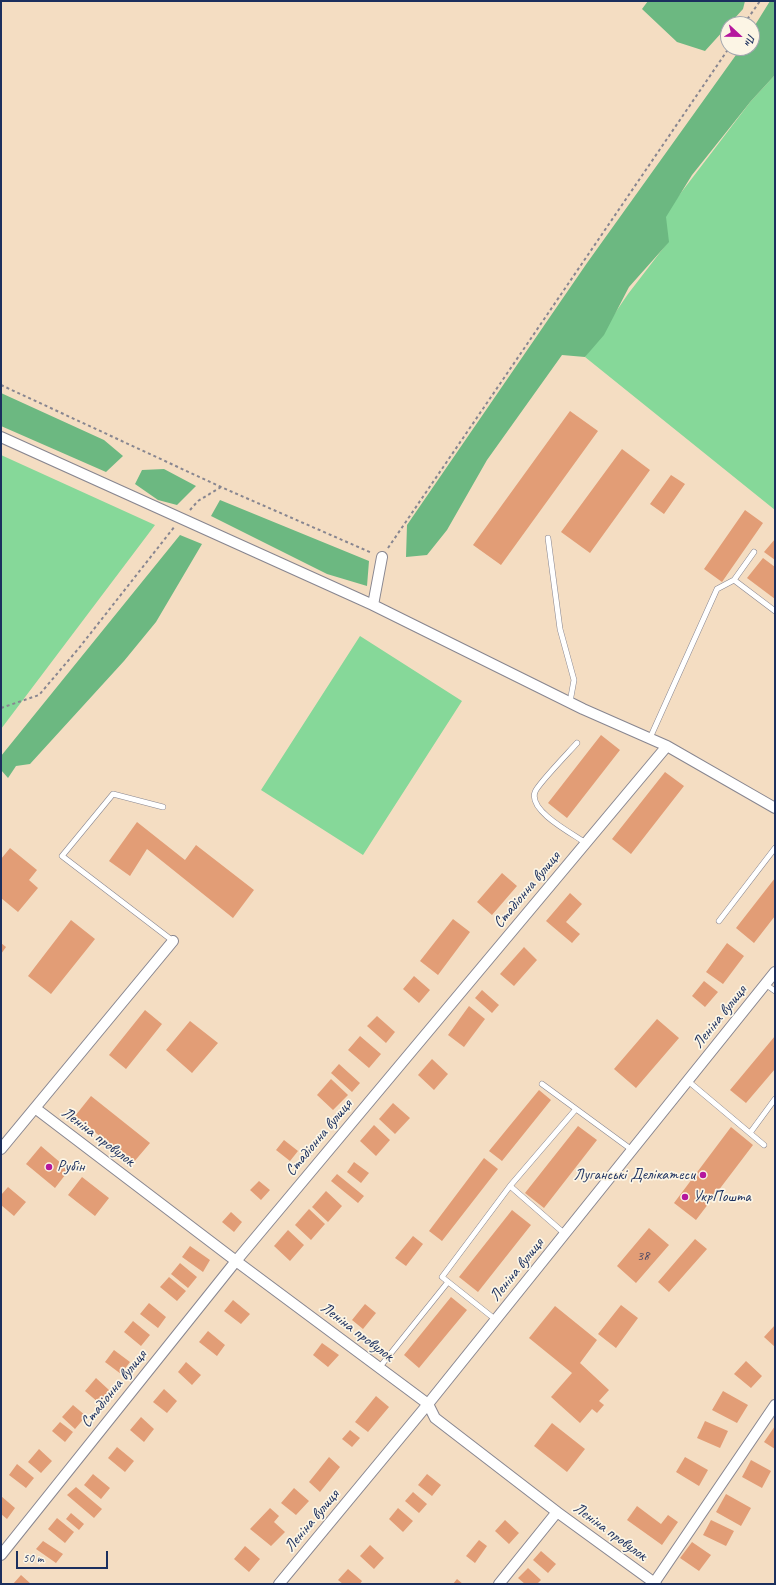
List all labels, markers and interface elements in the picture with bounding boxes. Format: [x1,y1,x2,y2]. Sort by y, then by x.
north arrow [720,16,760,56]
text: Пн [742,32,759,48]
street label: Стадіонна вулиця [489,848,565,932]
street label: Леніна вулиця [689,982,751,1052]
street label: Стадіонна вулиця [281,1096,357,1180]
street label: Леніна провулок [58,1103,138,1171]
place label: Рубін [57,1157,85,1177]
marker: Рубін [44,1162,54,1172]
place label: Луганські Делікатеси [574,1165,695,1185]
marker: Луганські Делікатеси [698,1170,708,1180]
place label: УкрПошта [693,1187,751,1207]
marker: УкрПошта [680,1192,690,1202]
street label: Леніна вулиця [486,1235,548,1305]
house number: 38 [637,1248,649,1264]
street label: Леніна провулок [317,1298,397,1366]
street label: Стадіонна вулиця [77,1346,151,1432]
street label: Леніна вулиця [280,1486,344,1556]
street label: Леніна провулок [569,1499,651,1565]
scale bar [18,1543,110,1569]
text: 50 m [23,1550,43,1566]

